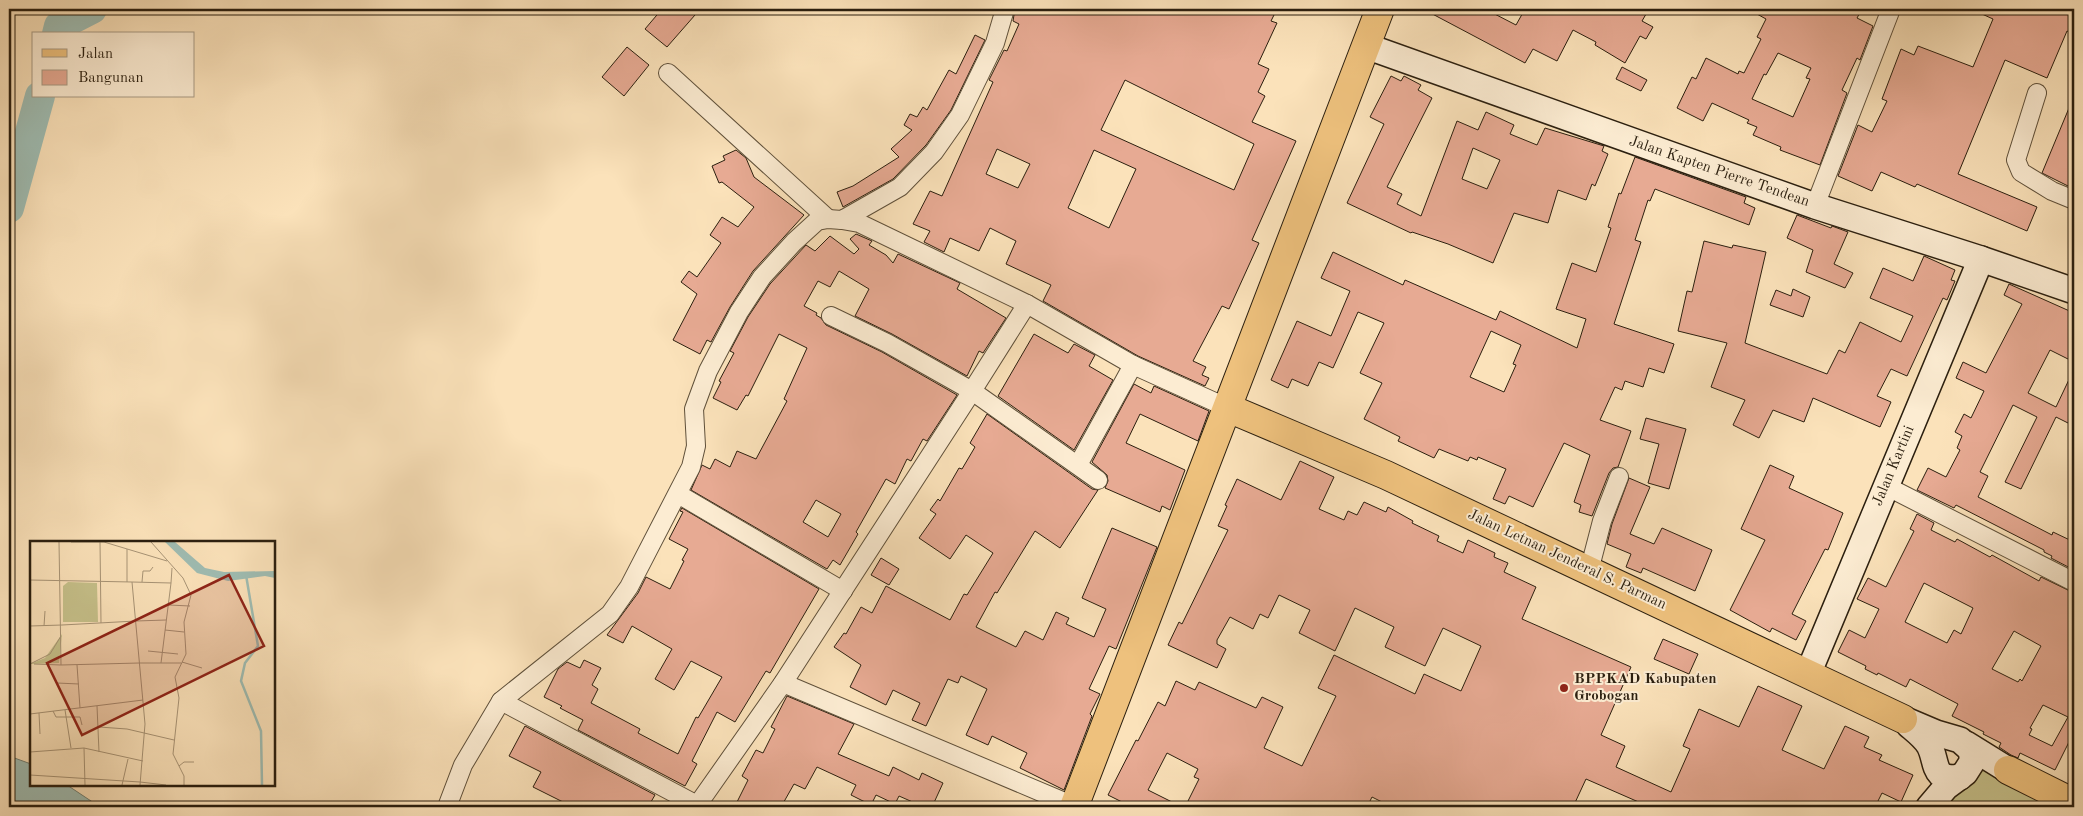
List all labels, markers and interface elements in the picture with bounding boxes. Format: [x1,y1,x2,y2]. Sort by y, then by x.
legend [32,32,195,98]
text: Jalan [78,47,113,62]
text: Bangunan [78,71,144,86]
street label: Jalan Kapten Pierre Tendean [1627,134,1811,210]
street label: Jalan Kartini [1870,424,1918,508]
street label: Jalan Letnan Jenderal S. Parman [1465,507,1669,613]
inset map [30,541,275,786]
place label: BPPKAD Kabupaten Grobogan [1574,672,1717,704]
marker: BPPKAD Kabupaten Grobogan [1558,682,1570,694]

